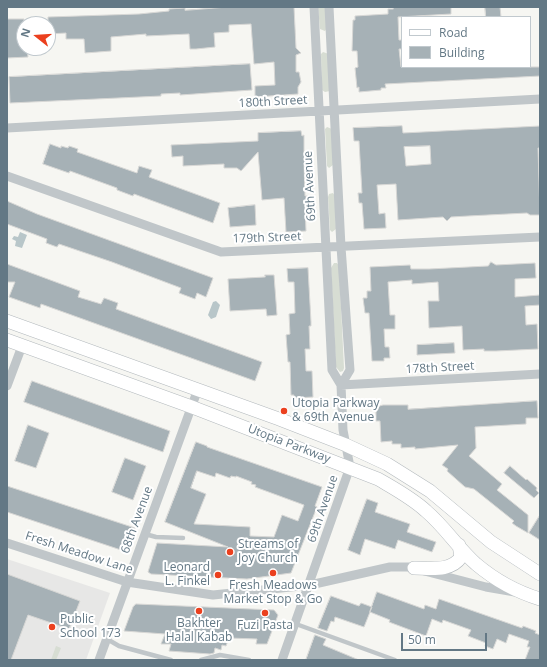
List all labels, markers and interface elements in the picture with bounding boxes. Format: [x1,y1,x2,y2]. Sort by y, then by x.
north arrow [16,16,56,56]
legend [401,16,531,68]
text: Road [439,24,468,41]
text: N [17,26,33,39]
text: Building [439,44,484,61]
street label: 180th Street [238,93,308,111]
street label: 69th Avenue [301,151,319,221]
street label: 179th Street [232,230,302,246]
street label: 178th Street [405,359,475,377]
place label: Utopia Parkway & 69th Avenue [292,397,379,425]
marker: Utopia Parkway & 69th Avenue [279,406,289,416]
street label: Utopia Parkway [246,422,332,466]
street label: 69th Avenue [305,473,341,545]
street label: 68th Avenue [118,485,156,555]
street label: Fresh Meadow Lane [23,529,135,577]
place label: Streams of Joy Church [238,538,298,566]
marker: Streams of Joy Church [225,547,235,557]
place label: Leonard L. Finkel [164,561,210,589]
marker: Fresh Meadows Market Stop & Go [268,568,278,578]
marker: Leonard L. Finkel [213,570,223,580]
place label: Fresh Meadows Market Stop & Go [223,579,323,607]
marker: Bakhter Halal Kabab [194,606,204,616]
marker: Fuzi Pasta [260,608,270,618]
place label: Public School 173 [60,613,121,641]
place label: Bakhter Halal Kabab [166,617,232,645]
place label: Fuzi Pasta [237,619,293,633]
marker: Public School 173 [47,622,57,632]
scale bar [403,625,489,651]
text: 50 m [408,631,436,648]

